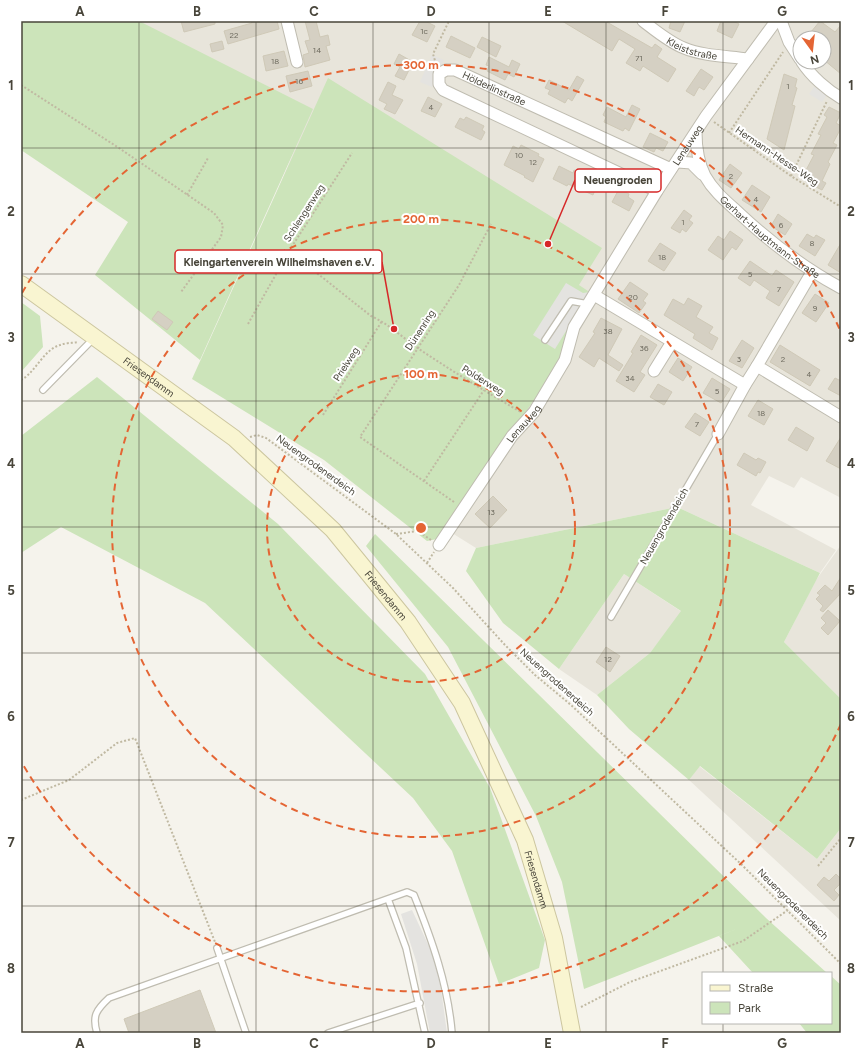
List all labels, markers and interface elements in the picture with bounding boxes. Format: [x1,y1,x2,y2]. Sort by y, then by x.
text: A [75,4,85,19]
text: B [193,4,201,19]
text: C [309,4,319,19]
text: D [426,4,436,19]
text: E [544,4,552,19]
text: F [661,4,669,19]
text: G [777,4,787,19]
house number: 1c [420,26,428,36]
house number: 22 [230,30,238,40]
north arrow [792,30,832,70]
street label: Kleiststraße [664,34,718,62]
house number: 14 [313,45,321,55]
text: N [809,52,820,67]
house number: 71 [635,53,643,63]
house number: 18 [271,56,279,66]
text: 300 m [403,58,439,72]
street label: Hölderlinstraße [460,68,528,108]
house number: 16 [295,76,303,86]
text: 1 [8,78,14,93]
text: 1 [848,78,854,93]
house number: 1 [786,81,790,91]
house number: 4 [429,102,434,112]
street label: Lenauweg [669,122,705,168]
street label: Hermann-Hesse-Weg [733,123,821,189]
house number: 10 [515,150,523,160]
house number: 12 [529,157,537,167]
callout: Neuengroden [575,169,661,192]
house number: 2 [729,171,733,181]
text: Neuengroden [583,174,653,187]
street label: Schlengenweg [281,182,328,244]
street label: Gerhart-Hauptmann-Straße [717,193,823,281]
house number: 4 [754,194,759,204]
text: 2 [7,204,15,219]
text: 2 [847,204,855,219]
text: 200 m [403,212,439,226]
house number: 1 [681,217,685,227]
house number: 6 [779,220,784,230]
house number: 8 [810,238,815,248]
callout: Kleingartenverein Wilhelmshaven e.V. [175,250,382,273]
house number: 18 [658,252,666,262]
text: Kleingartenverein Wilhelmshaven e.V. [183,256,375,269]
house number: 5 [748,269,753,279]
house number: 7 [777,284,782,294]
house number: 20 [628,292,638,302]
house number: 9 [813,303,818,313]
street label: Dünenring [402,307,438,353]
house number: 38 [603,326,613,336]
text: 3 [7,330,15,345]
text: 3 [847,330,855,345]
house number: 36 [640,343,649,353]
street label: Prielweg [330,344,362,384]
street label: Friesendamm [121,354,177,400]
house number: 3 [737,354,741,364]
house number: 2 [781,354,785,364]
street label: Polderweg [459,362,507,398]
text: 100 m [404,367,438,381]
house number: 4 [807,369,812,379]
house number: 34 [625,373,635,383]
house number: 5 [715,386,720,396]
street label: Lenauweg [503,402,543,445]
house number: 18 [757,408,765,418]
house number: 7 [695,419,700,429]
street label: Neuengrodenerdeich [274,432,359,498]
text: 4 [7,456,15,471]
text: 4 [847,456,855,471]
street label: Neuengrodendeich [637,485,691,567]
house number: 13 [487,507,495,517]
centre of rings [414,521,428,535]
street label: Friesendamm [362,568,410,623]
text: 5 [7,583,15,598]
text: 5 [847,583,855,598]
street label: Neuengrodenerdeich [517,645,597,719]
house number: 12 [604,654,612,664]
text: 6 [7,709,15,724]
text: 6 [847,709,855,724]
text: 7 [7,835,15,850]
text: 7 [847,835,855,850]
street label: Friesendamm [522,849,551,910]
street label: Neuengrodenerdeich [755,866,832,943]
text: 8 [7,961,15,976]
text: 8 [847,961,855,976]
legend [702,972,832,1024]
text: Straße [738,981,774,995]
text: Park [738,1001,761,1015]
text: A [75,1036,85,1051]
text: B [193,1036,201,1051]
text: C [309,1036,319,1051]
text: D [426,1036,436,1051]
text: E [544,1036,552,1051]
text: F [661,1036,669,1051]
text: G [777,1036,787,1051]

